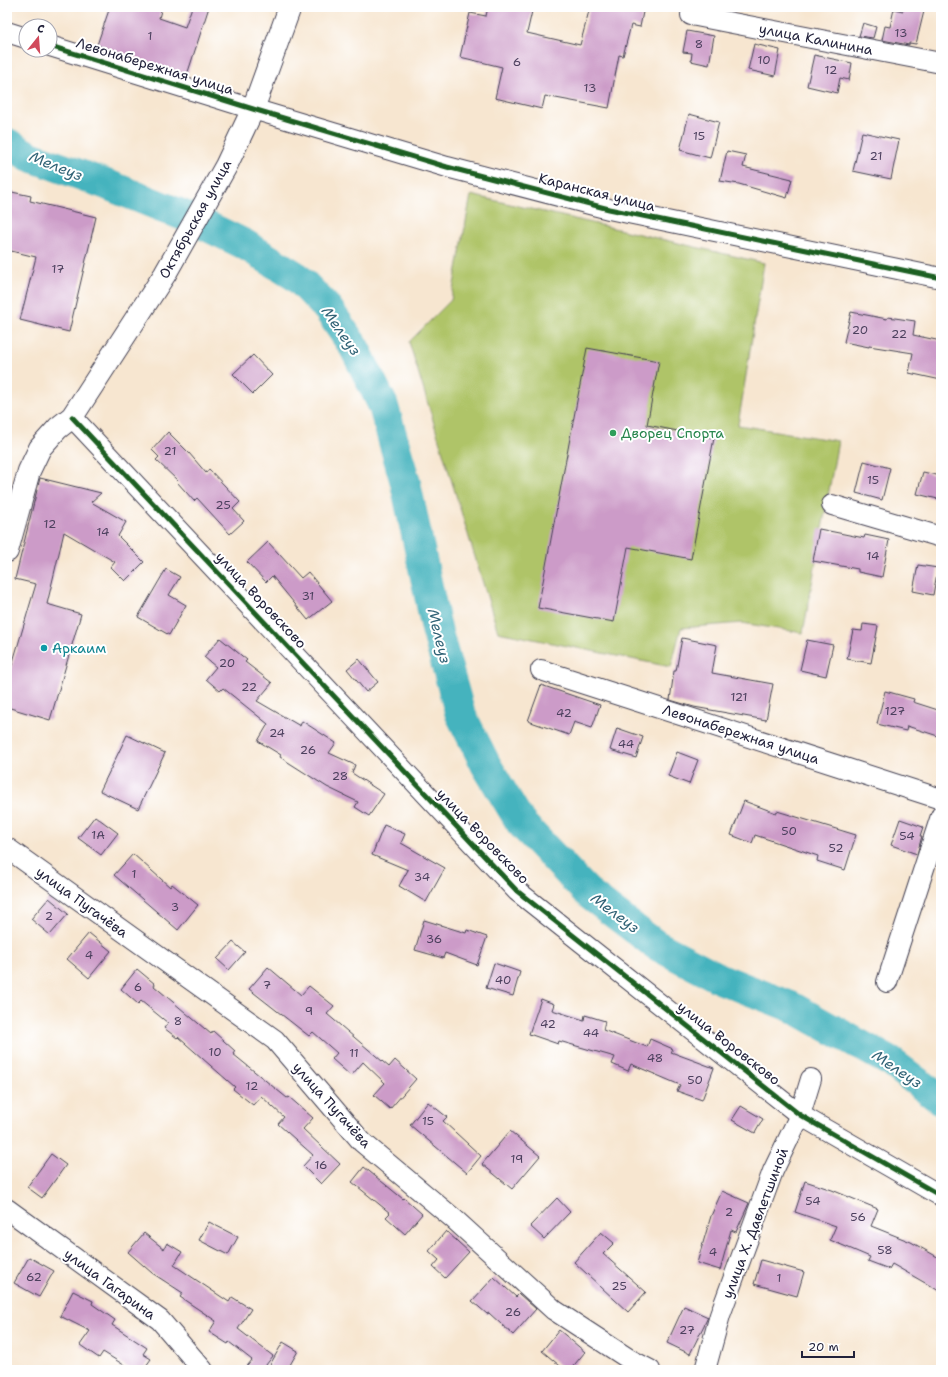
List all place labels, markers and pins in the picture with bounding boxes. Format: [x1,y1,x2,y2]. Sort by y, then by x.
place label: Дворец Спорта [621,424,724,442]
marker: Дворец Спорта [608,428,618,438]
place label: Аркаим [52,639,106,657]
marker: Аркаим [39,643,49,653]

